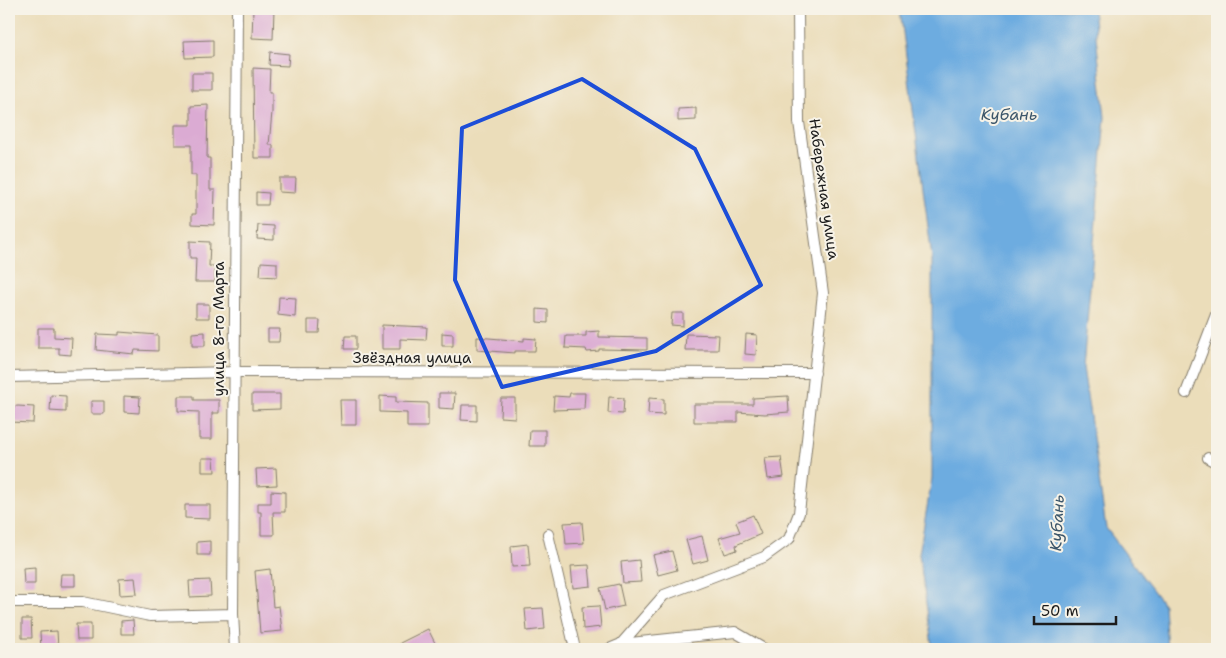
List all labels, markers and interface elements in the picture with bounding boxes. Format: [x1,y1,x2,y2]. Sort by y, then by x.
water label: Кубань [981,104,1037,125]
street label: Набережная улица [804,117,844,262]
street label: улица 8-го Марта [209,261,229,397]
street label: Звёздная улица [353,348,472,368]
water label: Кубань [1045,494,1069,552]
scale bar [1034,593,1116,625]
text: 50 m [1041,601,1079,621]

